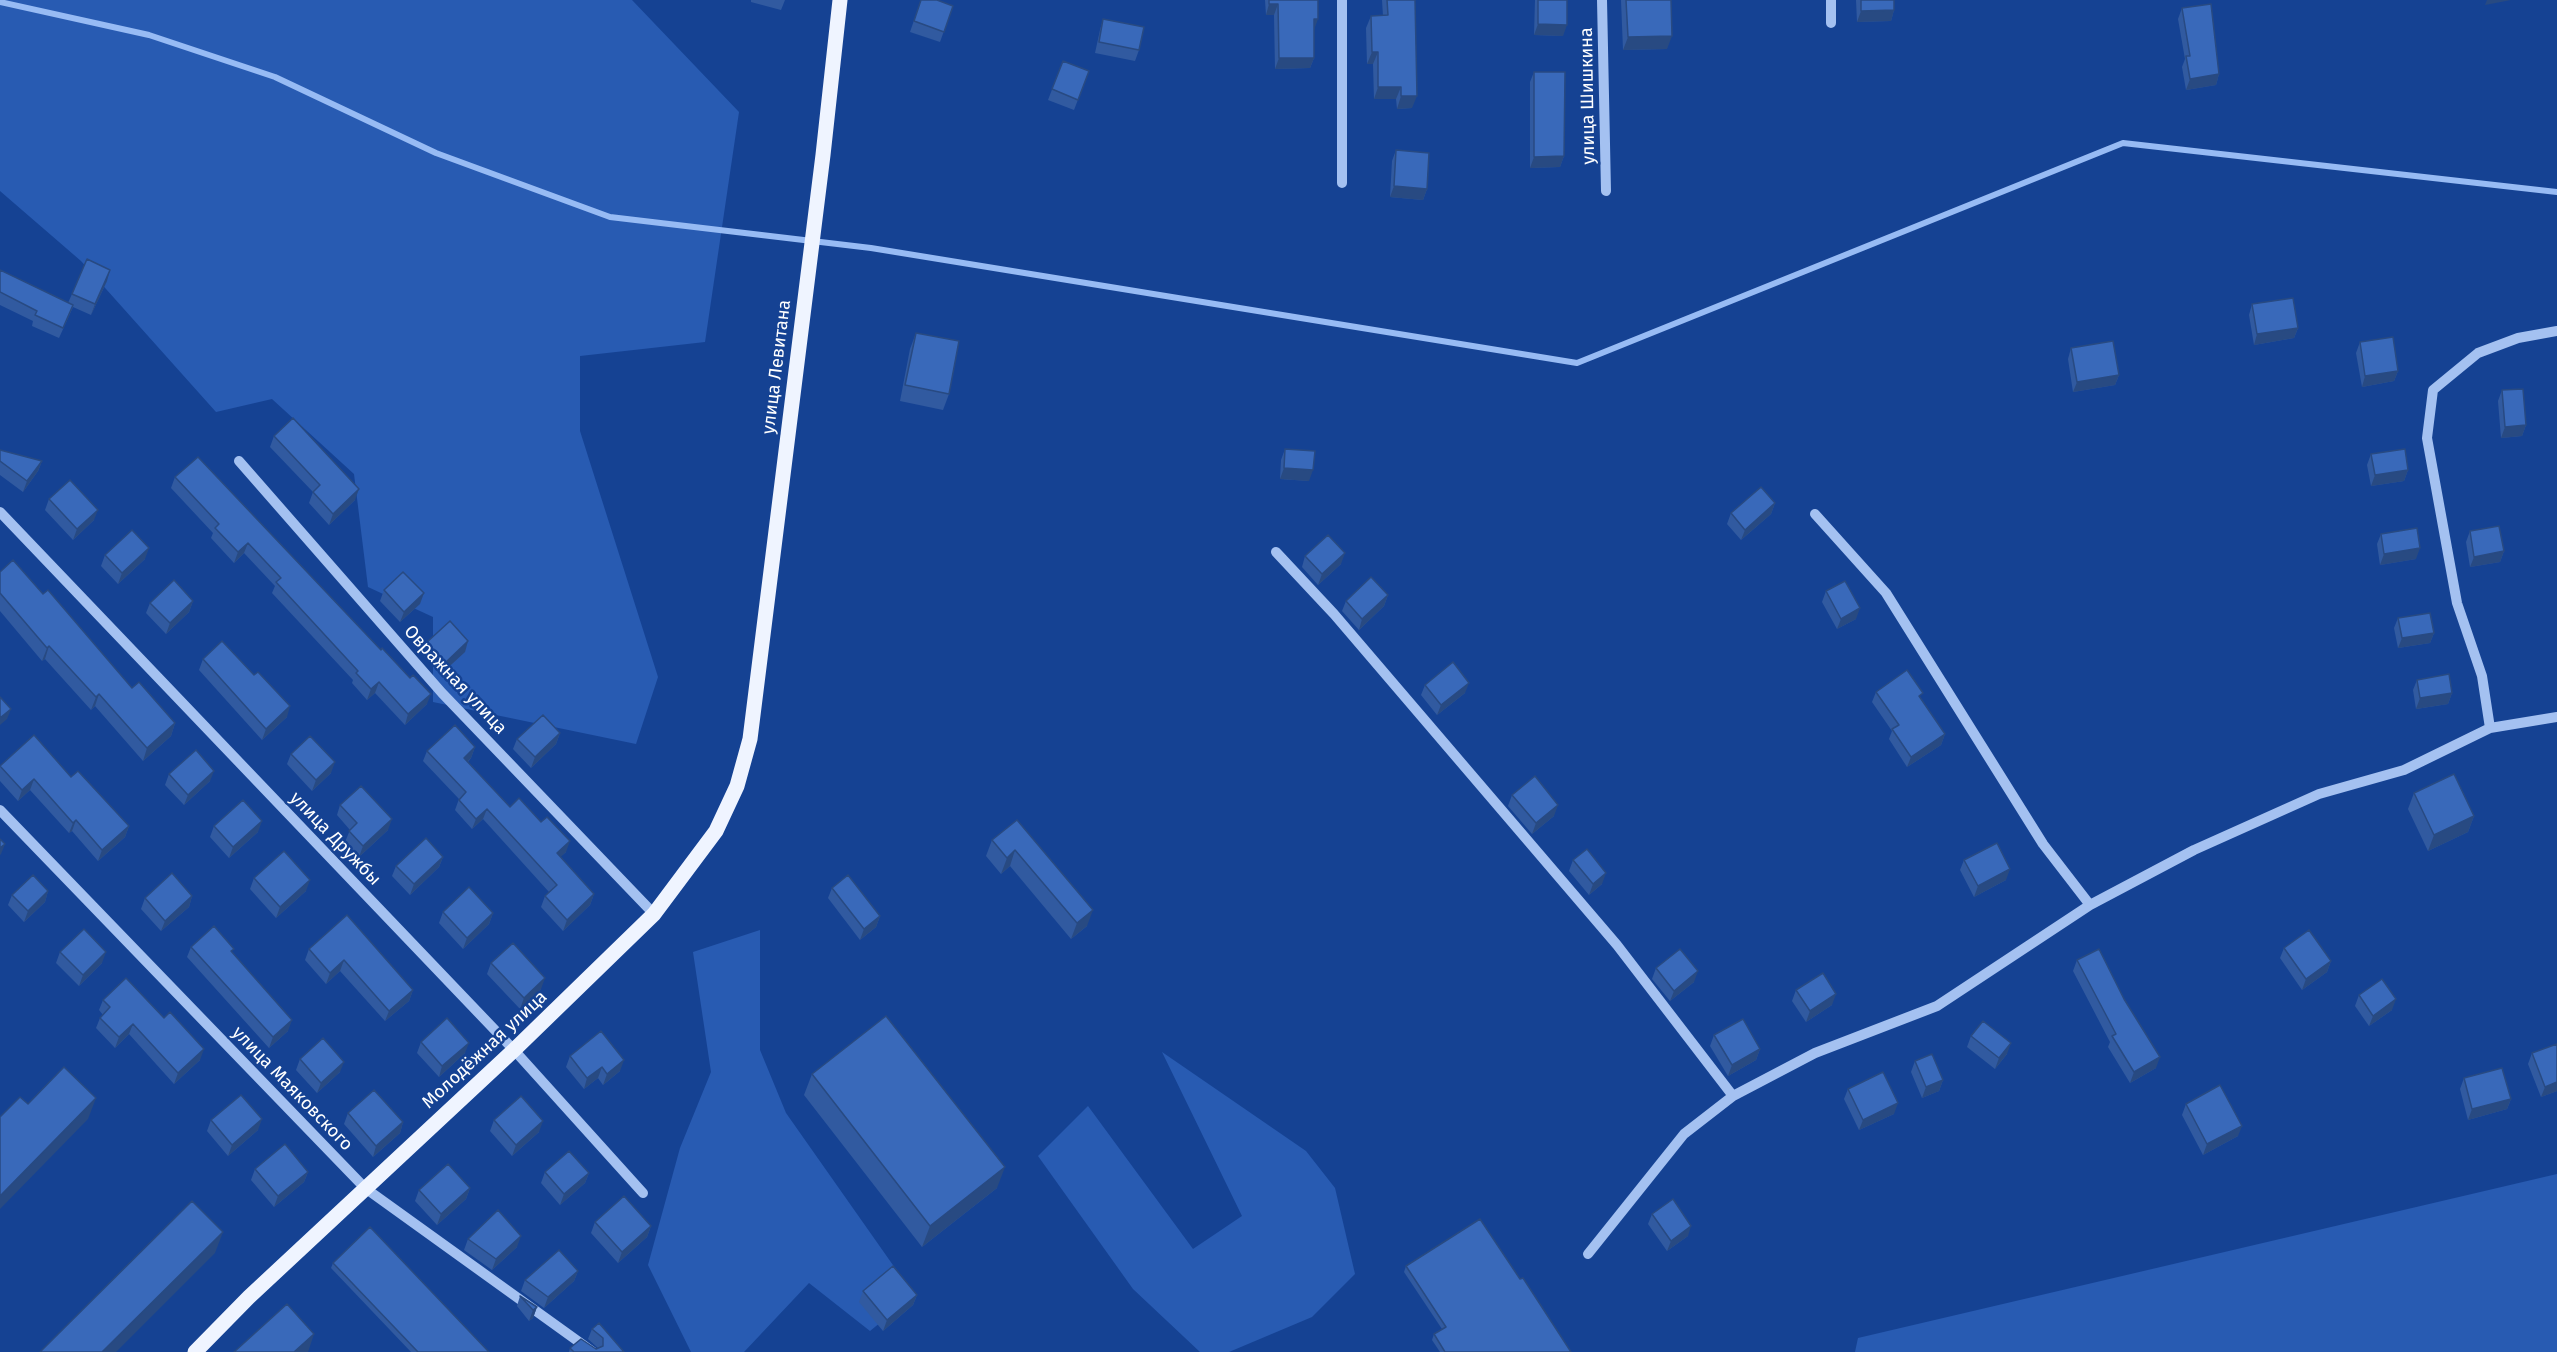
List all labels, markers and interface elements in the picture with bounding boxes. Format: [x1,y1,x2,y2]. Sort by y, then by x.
street label: улица Шишкина [1576,27,1600,165]
street label: улица Левитана [758,299,796,435]
street label: Овражная улица [399,621,511,739]
street label: улица Дружбы [285,788,385,890]
street label: Молодёжная улица [418,987,552,1113]
street label: улица Маяковского [227,1022,357,1156]

